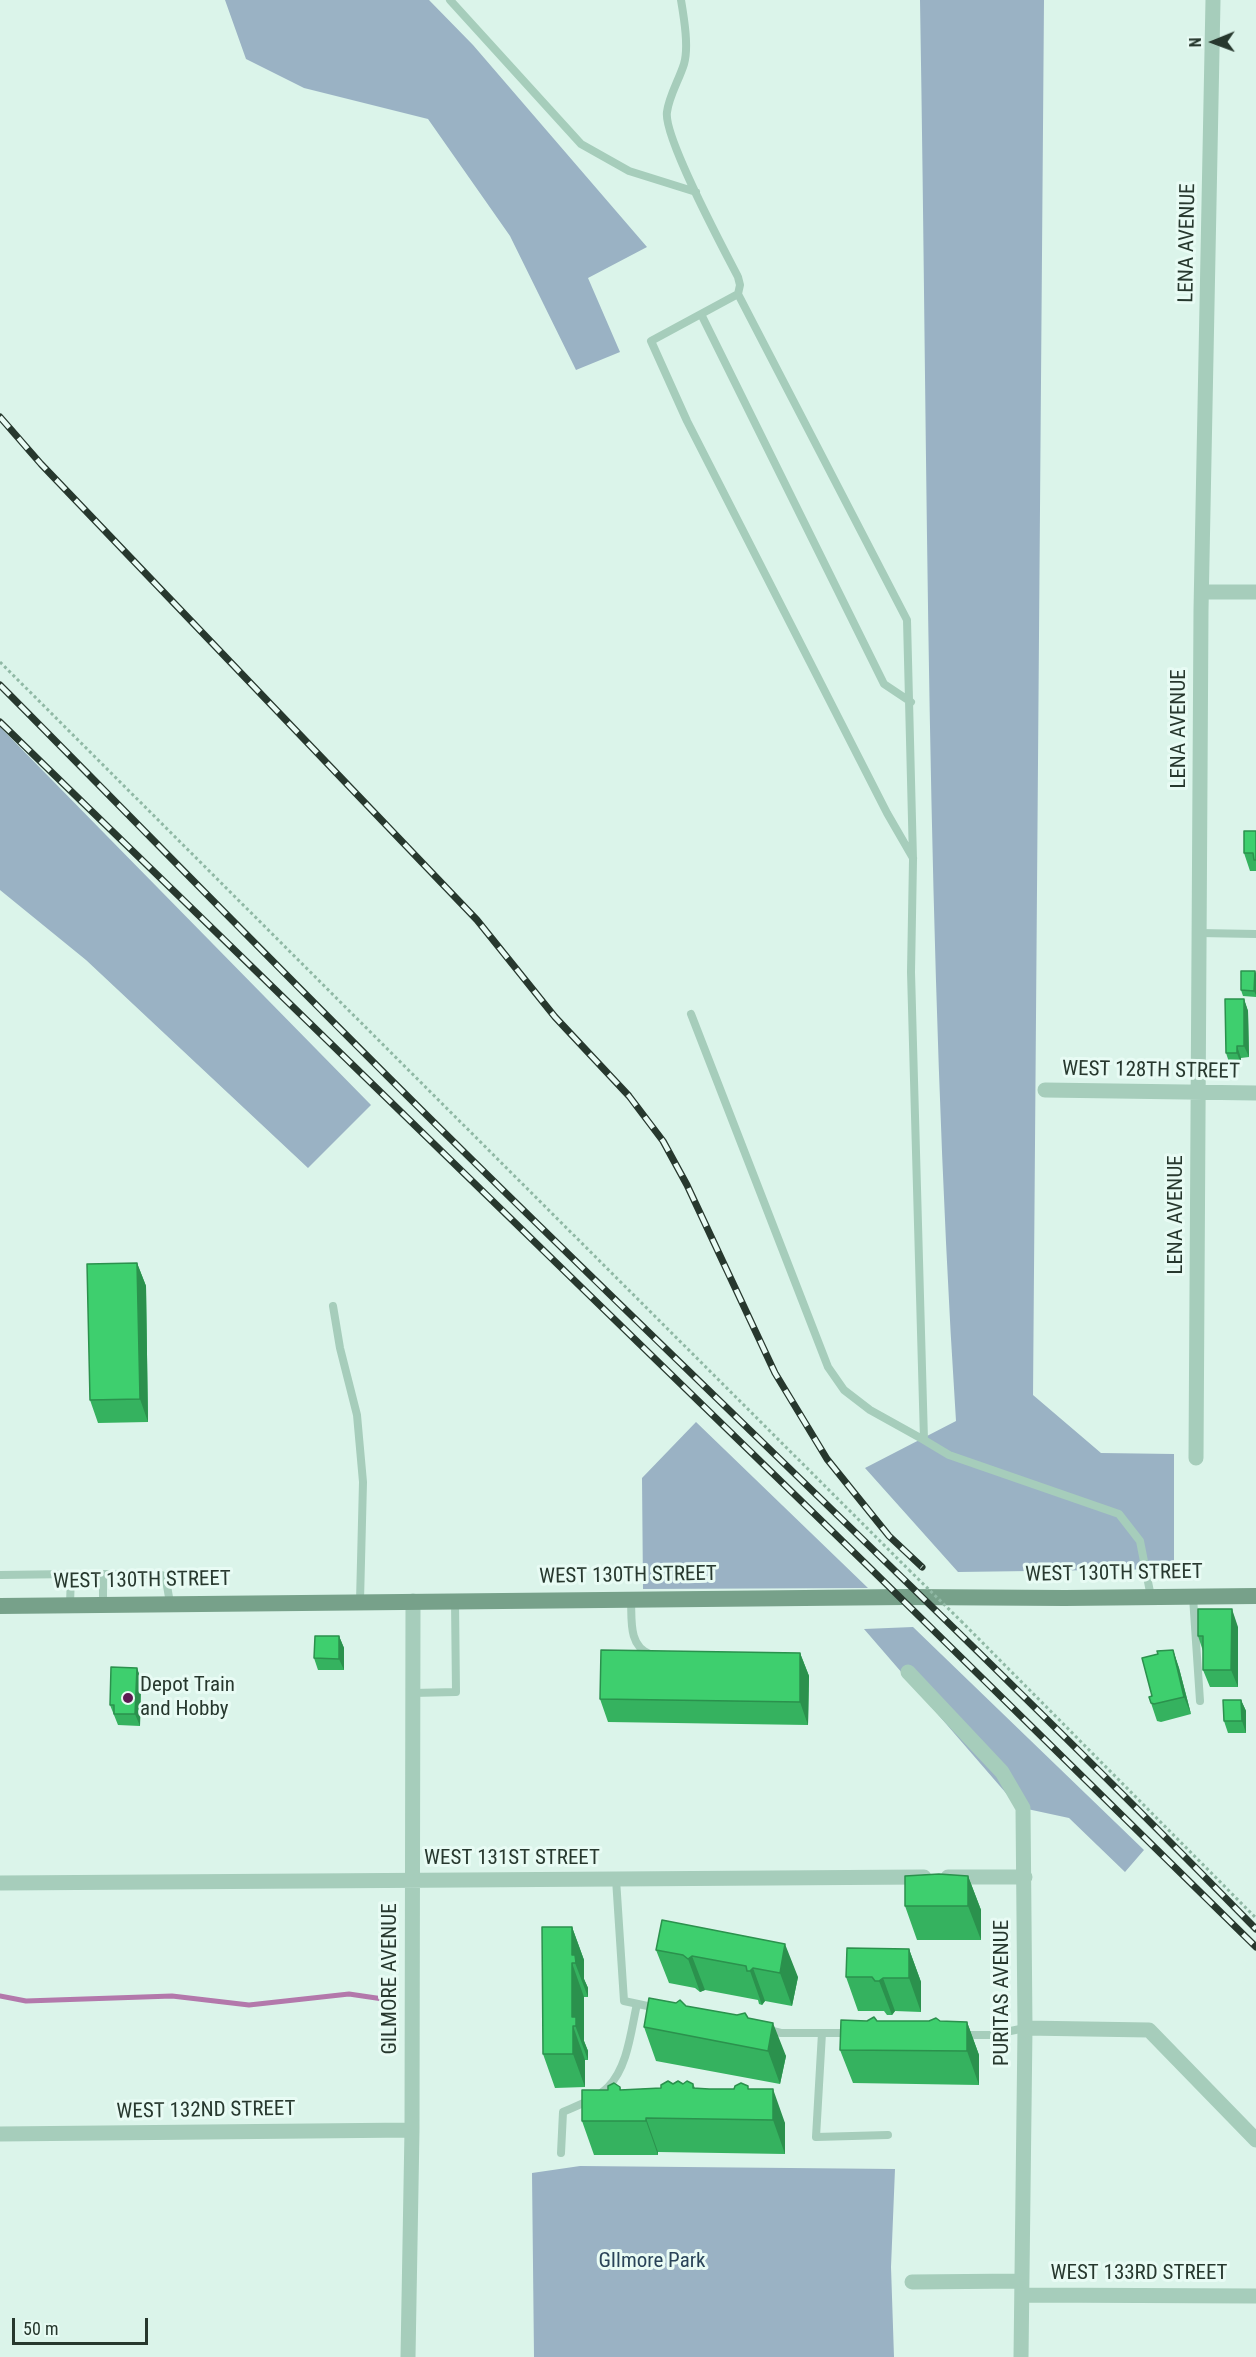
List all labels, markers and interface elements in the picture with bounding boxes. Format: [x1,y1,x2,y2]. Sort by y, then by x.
north arrow [1184,12,1244,72]
text: N [1186,37,1205,47]
street label: LENA AVENUE [1174,183,1202,303]
street label: LENA AVENUE [1167,669,1193,789]
street label: WEST 128TH STREET [1062,1057,1240,1085]
street label: LENA AVENUE [1164,1155,1190,1275]
street label: WEST 130TH STREET [1025,1560,1203,1588]
street label: WEST 130TH STREET [539,1562,717,1590]
street label: WEST 130TH STREET [53,1567,231,1595]
place label: Depot Train and Hobby [140,1673,235,1723]
marker: Depot Train and Hobby [121,1691,135,1705]
street label: WEST 131ST STREET [424,1846,600,1872]
street label: GILMORE AVENUE [378,1903,404,2055]
street label: PURITAS AVENUE [990,1920,1016,2066]
street label: WEST 132ND STREET [116,2097,296,2125]
park label: GIlmore Park [598,2249,706,2275]
street label: WEST 133RD STREET [1050,2261,1228,2287]
scale bar [15,2306,152,2344]
text: 50 m [23,2318,58,2339]

